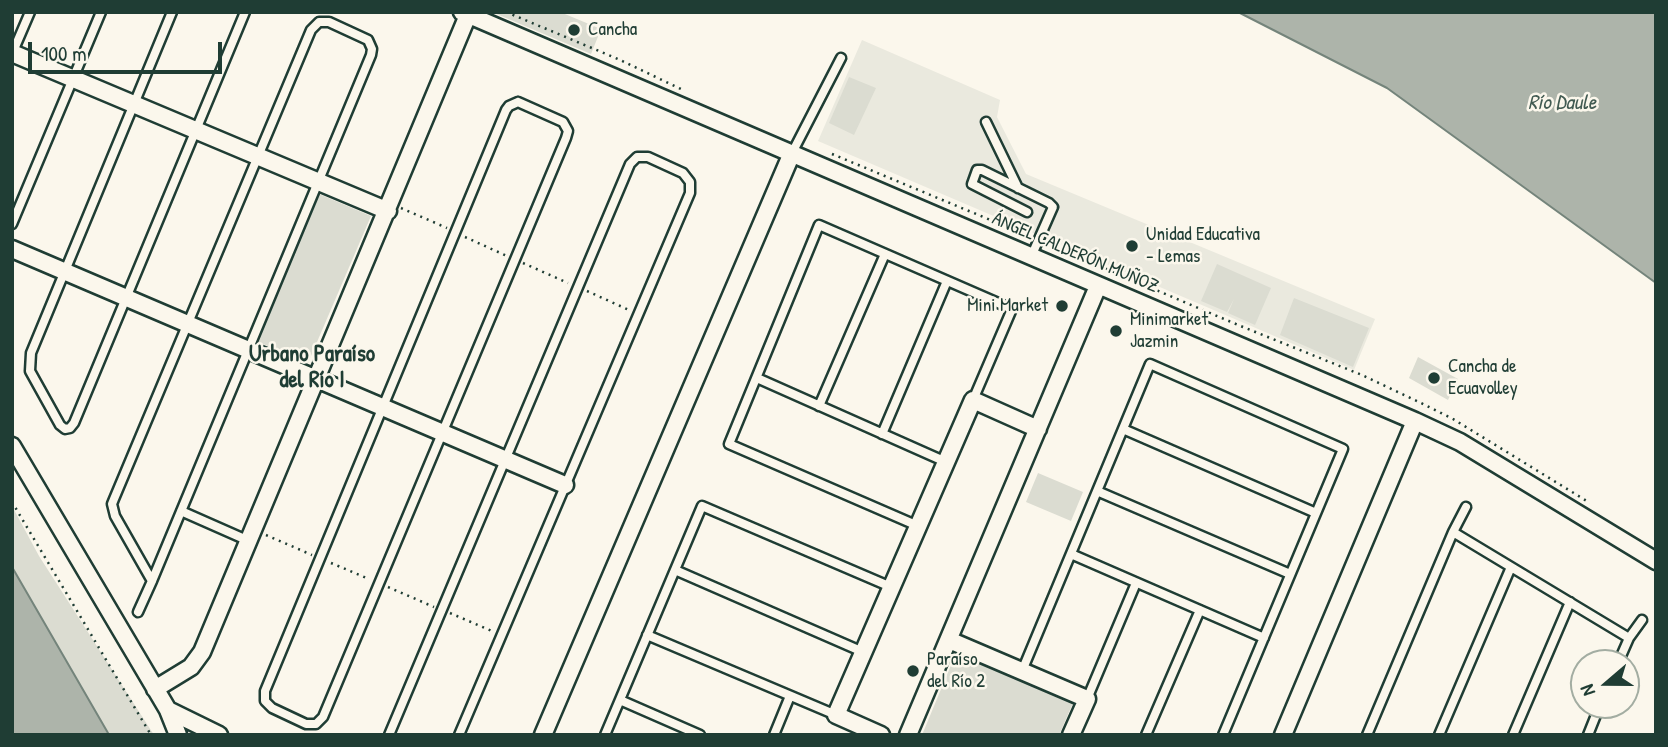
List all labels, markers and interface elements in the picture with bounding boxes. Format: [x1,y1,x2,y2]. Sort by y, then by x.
place label: Cancha [588,19,637,41]
marker: Cancha [566,22,582,38]
scale bar [32,28,226,72]
text: 100 m [41,39,87,68]
water label: Río Daule [1528,90,1596,116]
street label: ÁNGEL CALDERÓN MUÑOZ [989,208,1161,298]
place label: Unidad Educativa - Lemas [1146,224,1260,268]
marker: Unidad Educativa - Lemas [1124,238,1140,254]
place label: Mini Market [967,295,1048,317]
marker: Mini Market [1054,298,1070,314]
place label: Minimarket Jazmin [1130,309,1208,353]
marker: Minimarket Jazmin [1108,323,1124,339]
district label: Urbano Paraíso del Río I [249,341,375,395]
place label: Cancha de Ecuavolley [1448,356,1518,400]
marker: Cancha de Ecuavolley [1426,370,1442,386]
place label: Paraíso del Río 2 [927,649,985,693]
north arrow [1570,649,1640,719]
marker: Paraíso del Río 2 [905,663,921,679]
text: N [1573,681,1601,700]

